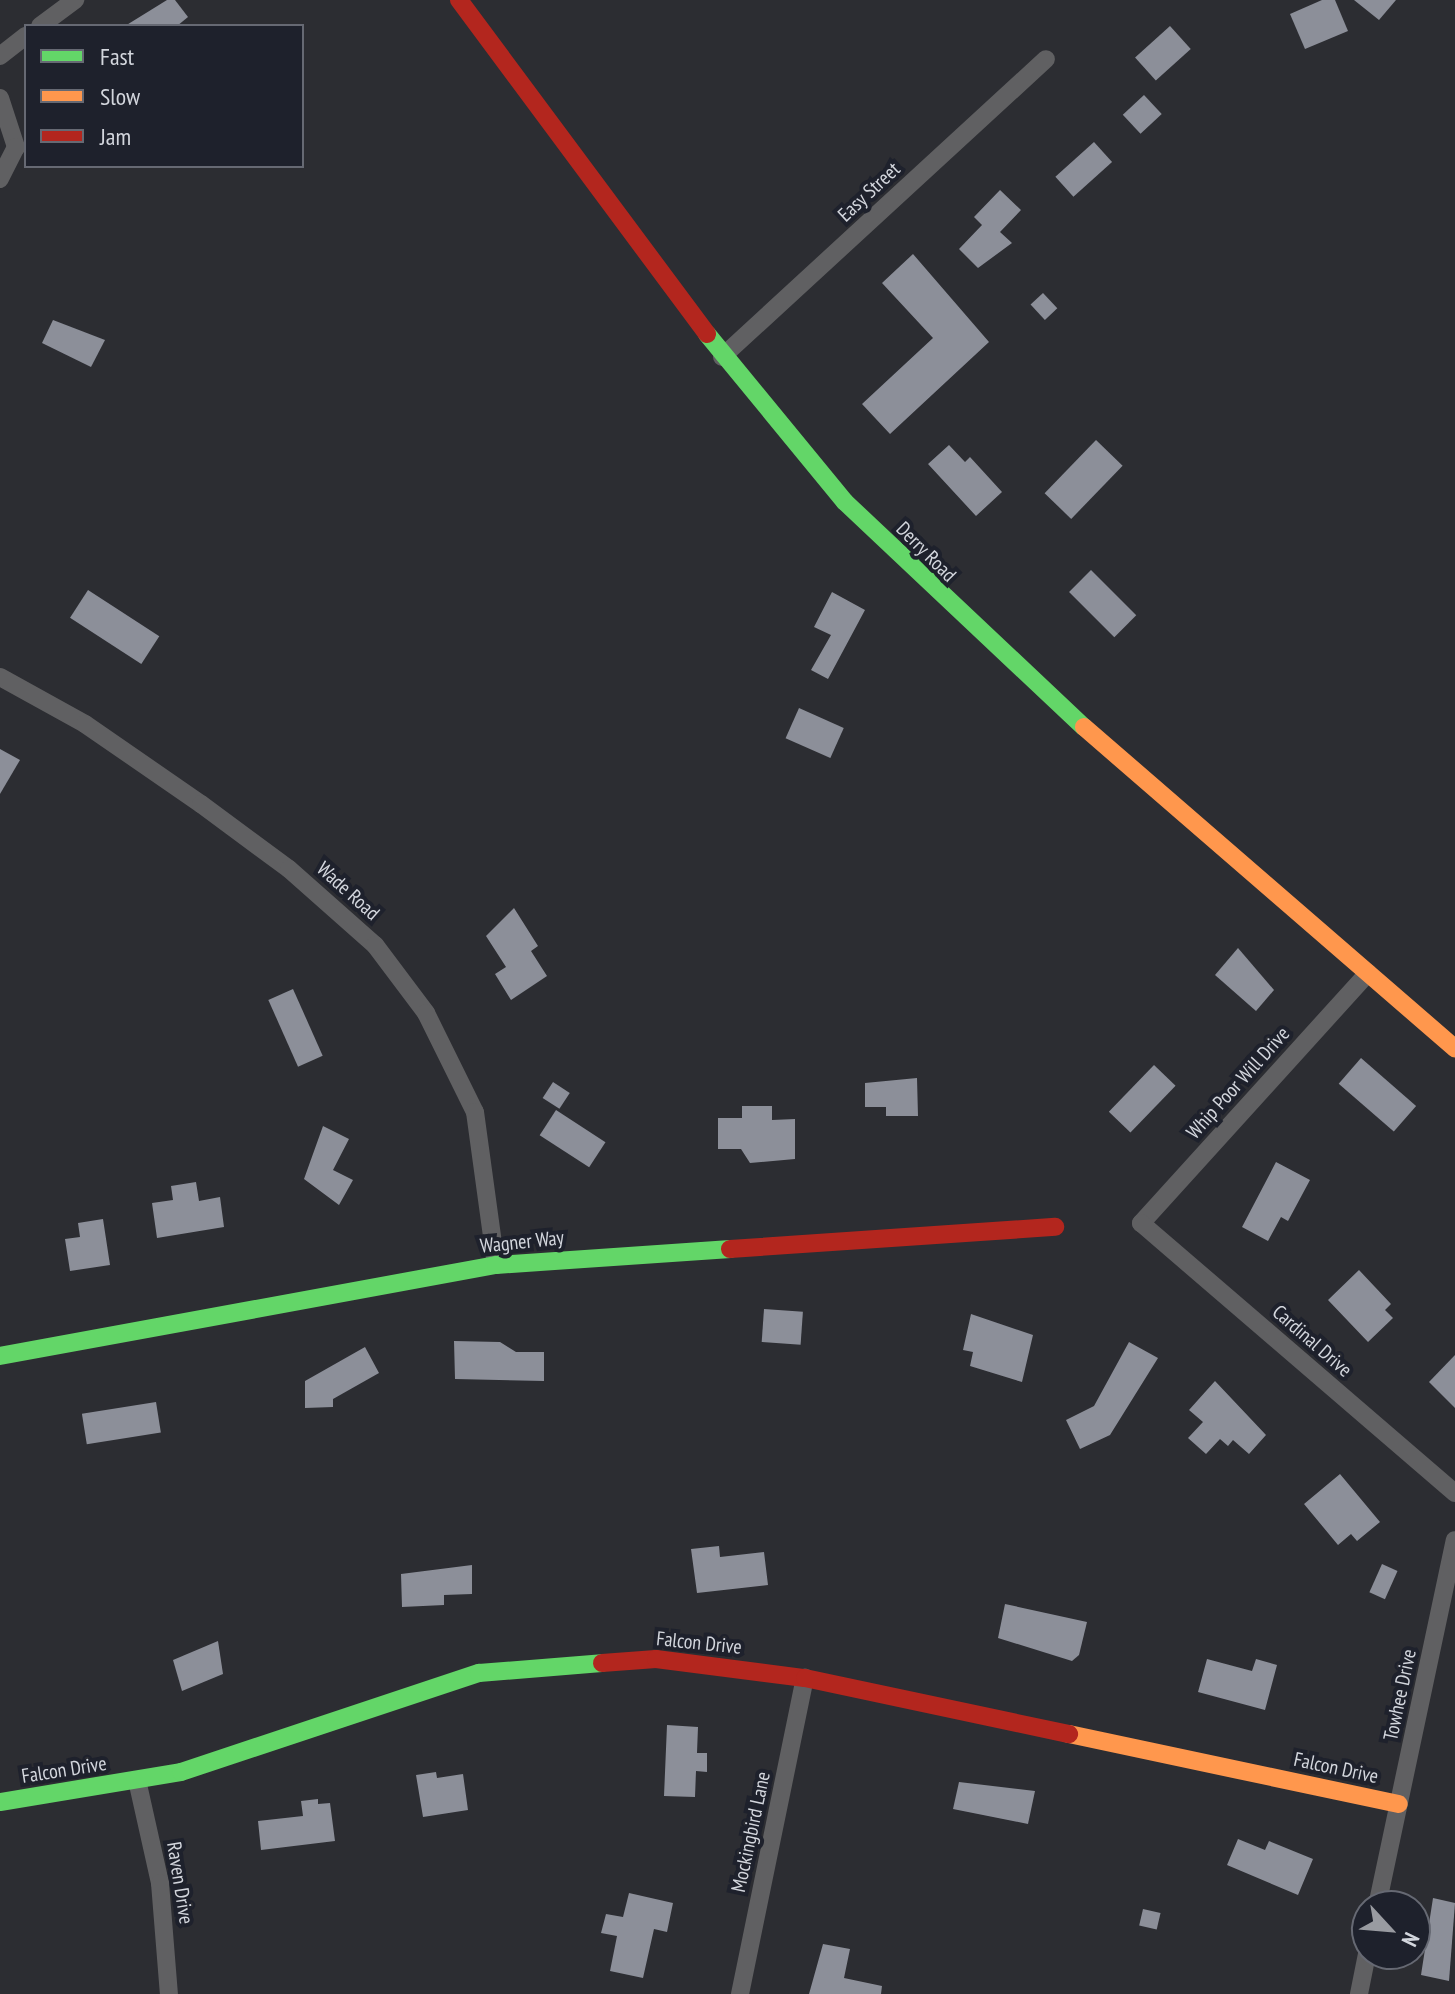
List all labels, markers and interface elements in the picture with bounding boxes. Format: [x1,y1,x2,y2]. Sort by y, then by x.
legend [24,24,304,168]
text: Fast [100,41,134,72]
text: Slow [100,81,140,112]
text: Jam [100,121,131,152]
street label: Easy Street [833,157,905,227]
street label: Derry Road [891,517,961,587]
street label: Wade Road [312,857,384,925]
street label: Whip Poor Will Drive [1181,1022,1295,1144]
street label: Wagner Way [479,1226,565,1258]
street label: Cardinal Drive [1267,1300,1357,1382]
street label: Falcon Drive [655,1627,743,1659]
street label: Towhee Drive [1379,1647,1421,1743]
street label: Falcon Drive [1292,1747,1380,1789]
street label: Falcon Drive [20,1751,108,1789]
street label: Mockingbird Lane [727,1770,775,1894]
street label: Raven Drive [162,1840,198,1926]
north arrow [1351,1890,1431,1970]
text: N [1396,1928,1426,1951]

